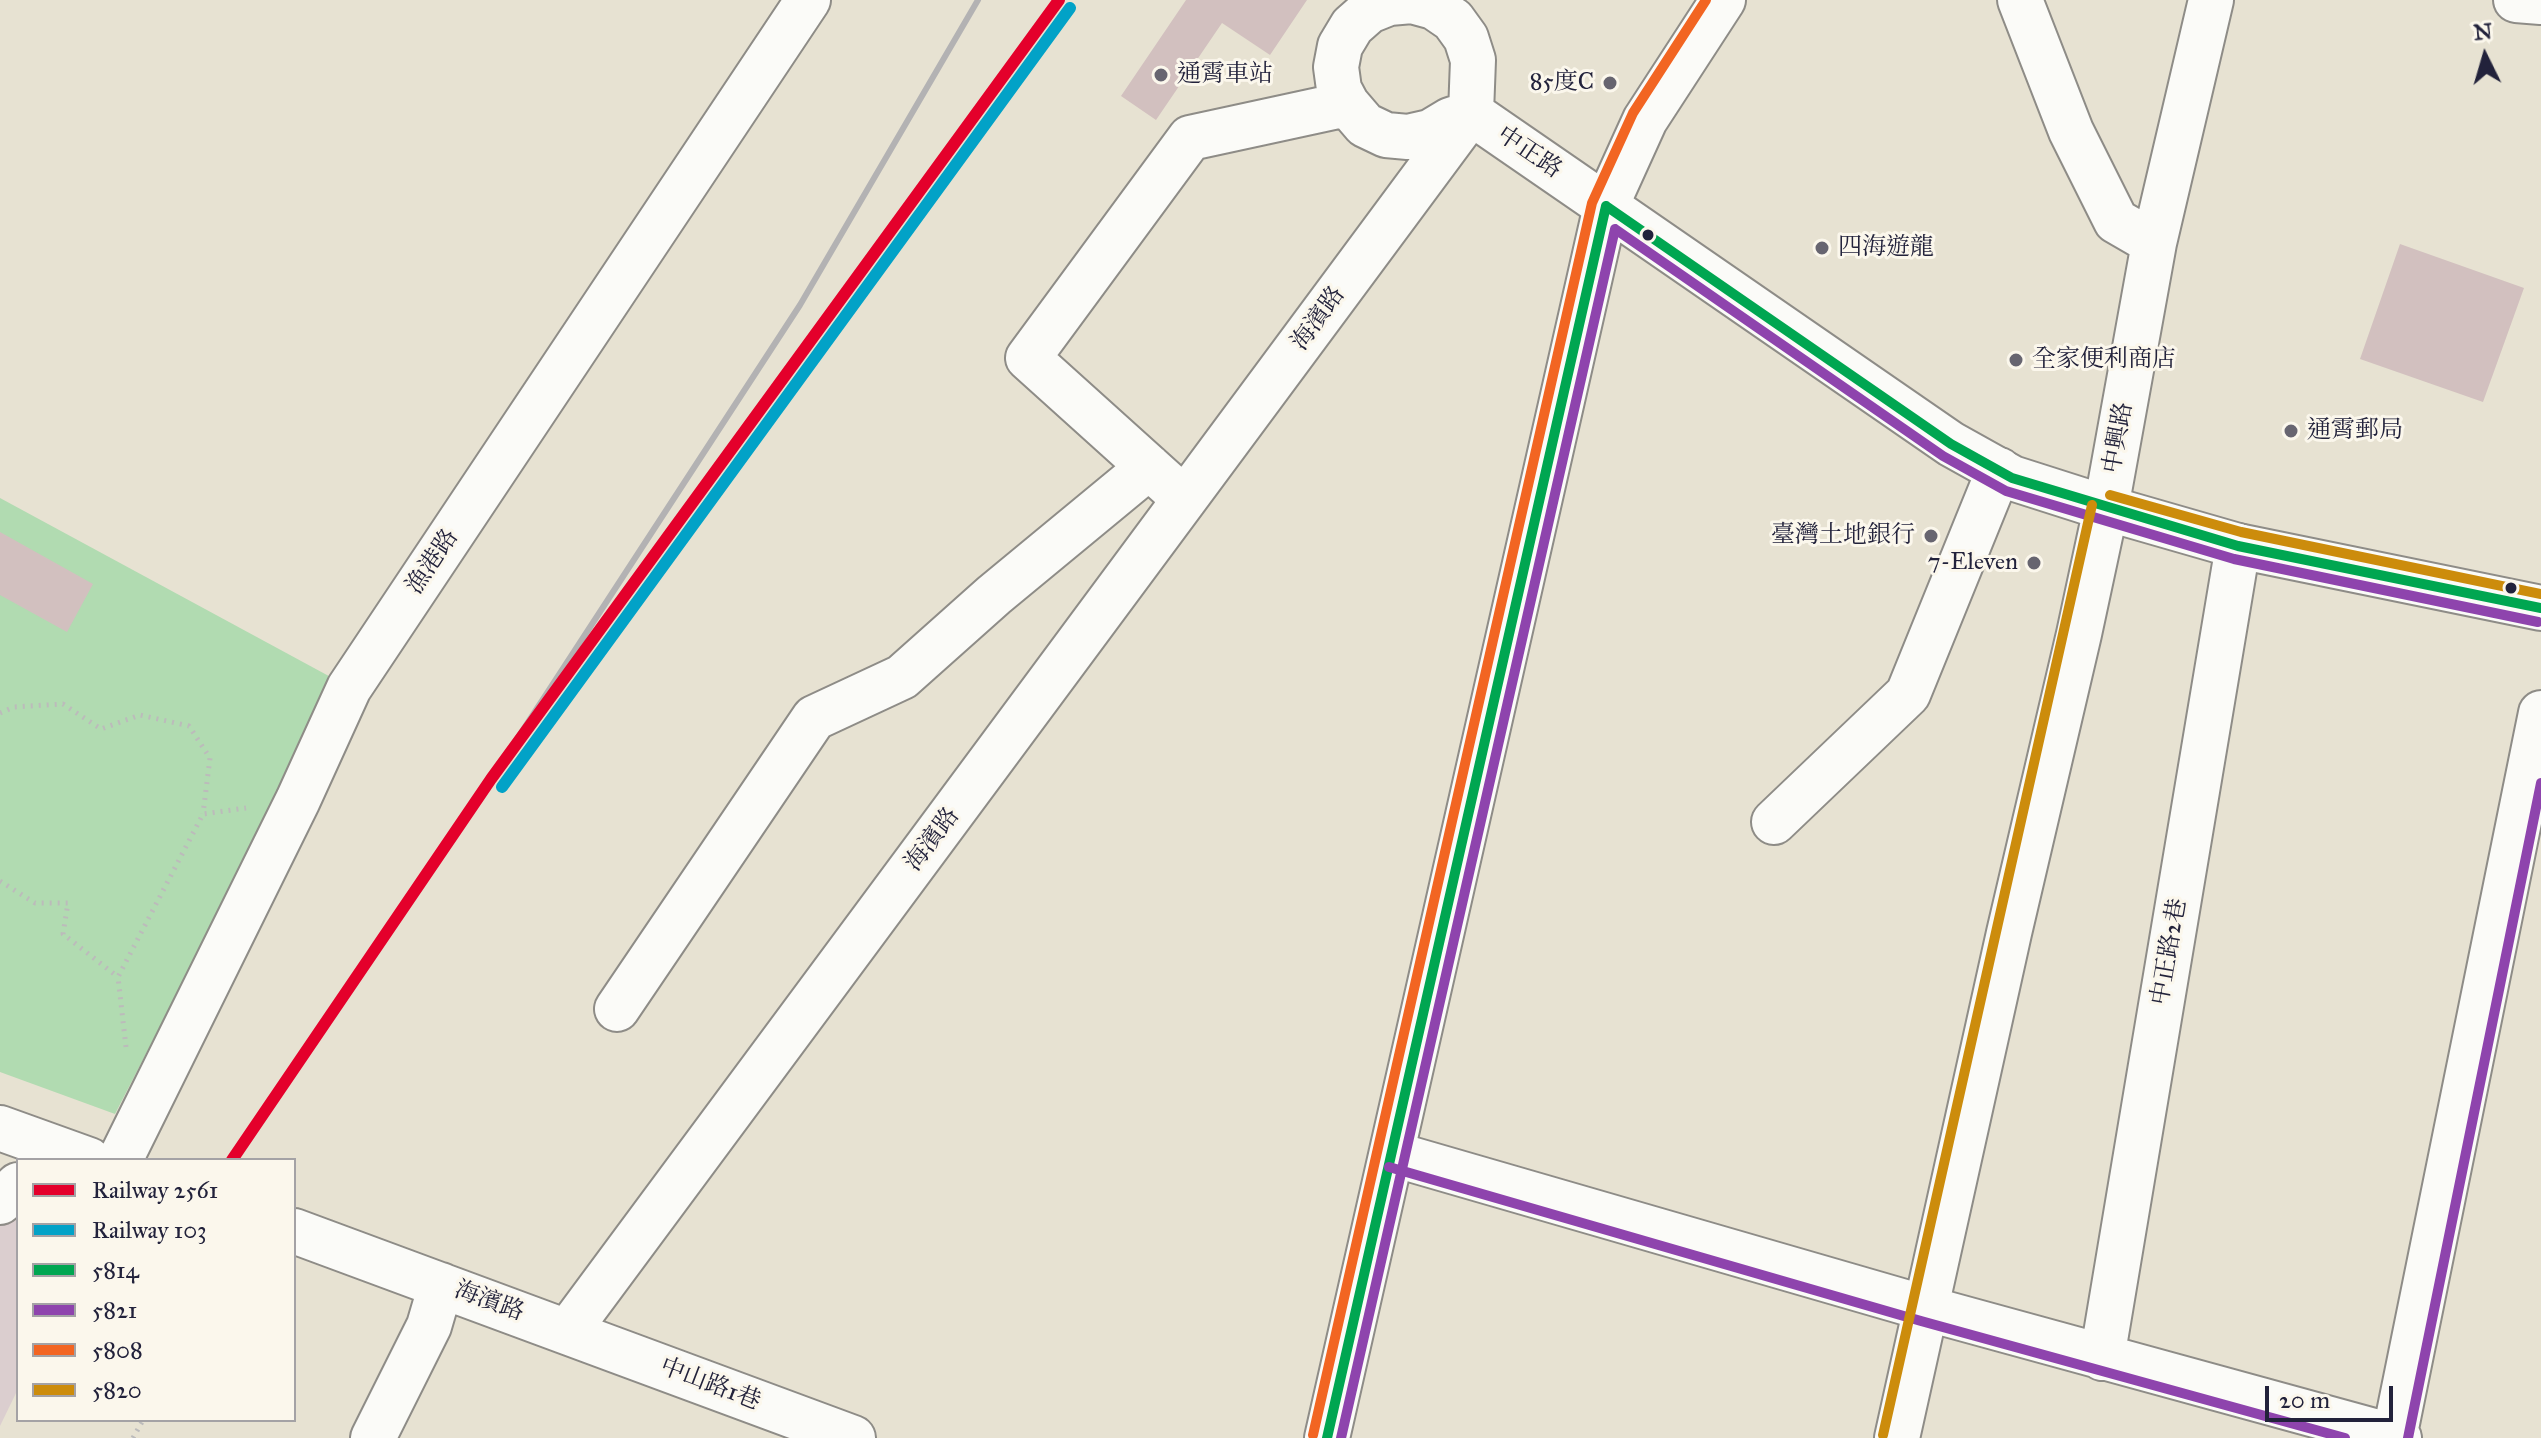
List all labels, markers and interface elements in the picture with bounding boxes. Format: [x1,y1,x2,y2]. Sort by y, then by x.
north arrow [2445,16,2525,96]
text: N [2472,17,2493,46]
place label: 通霄車站 [1177,61,1273,89]
marker: 通霄車站 [1152,66,1170,84]
place label: 85度C [1530,69,1594,97]
marker: 85度C [1601,74,1619,92]
street label: 中正路 [1491,121,1567,185]
unlabelled marker [1640,227,1656,243]
place label: 四海遊龍 [1838,234,1934,262]
marker: 四海遊龍 [1813,239,1831,257]
street label: 海濱路 [1286,281,1352,357]
place label: 全家便利商店 [2032,346,2176,374]
marker: 全家便利商店 [2007,351,2025,369]
street label: 中興路 [2099,400,2139,476]
place label: 通霄郵局 [2307,417,2403,445]
marker: 通霄郵局 [2282,422,2300,440]
place label: 臺灣土地銀行 [1771,522,1915,550]
street label: 漁港路 [401,524,465,600]
marker: 臺灣土地銀行 [1922,527,1940,545]
place label: 7-Eleven [1928,549,2018,577]
marker: 7-Eleven [2025,554,2043,572]
unlabelled marker [2503,580,2519,596]
street label: 海濱路 [900,803,966,877]
street label: 中正路2巷 [2146,896,2194,1008]
legend [16,1158,296,1422]
text: Railway 2561 [92,1175,218,1205]
text: Railway 103 [92,1215,207,1245]
text: 5814 [92,1255,139,1285]
street label: 海濱路 [450,1276,528,1328]
text: 5821 [92,1295,137,1325]
text: 5808 [92,1335,143,1365]
street label: 中山路1巷 [656,1353,764,1417]
scale bar [2269,1370,2397,1420]
text: 5820 [92,1375,142,1405]
text: 20 m [2279,1385,2330,1415]

